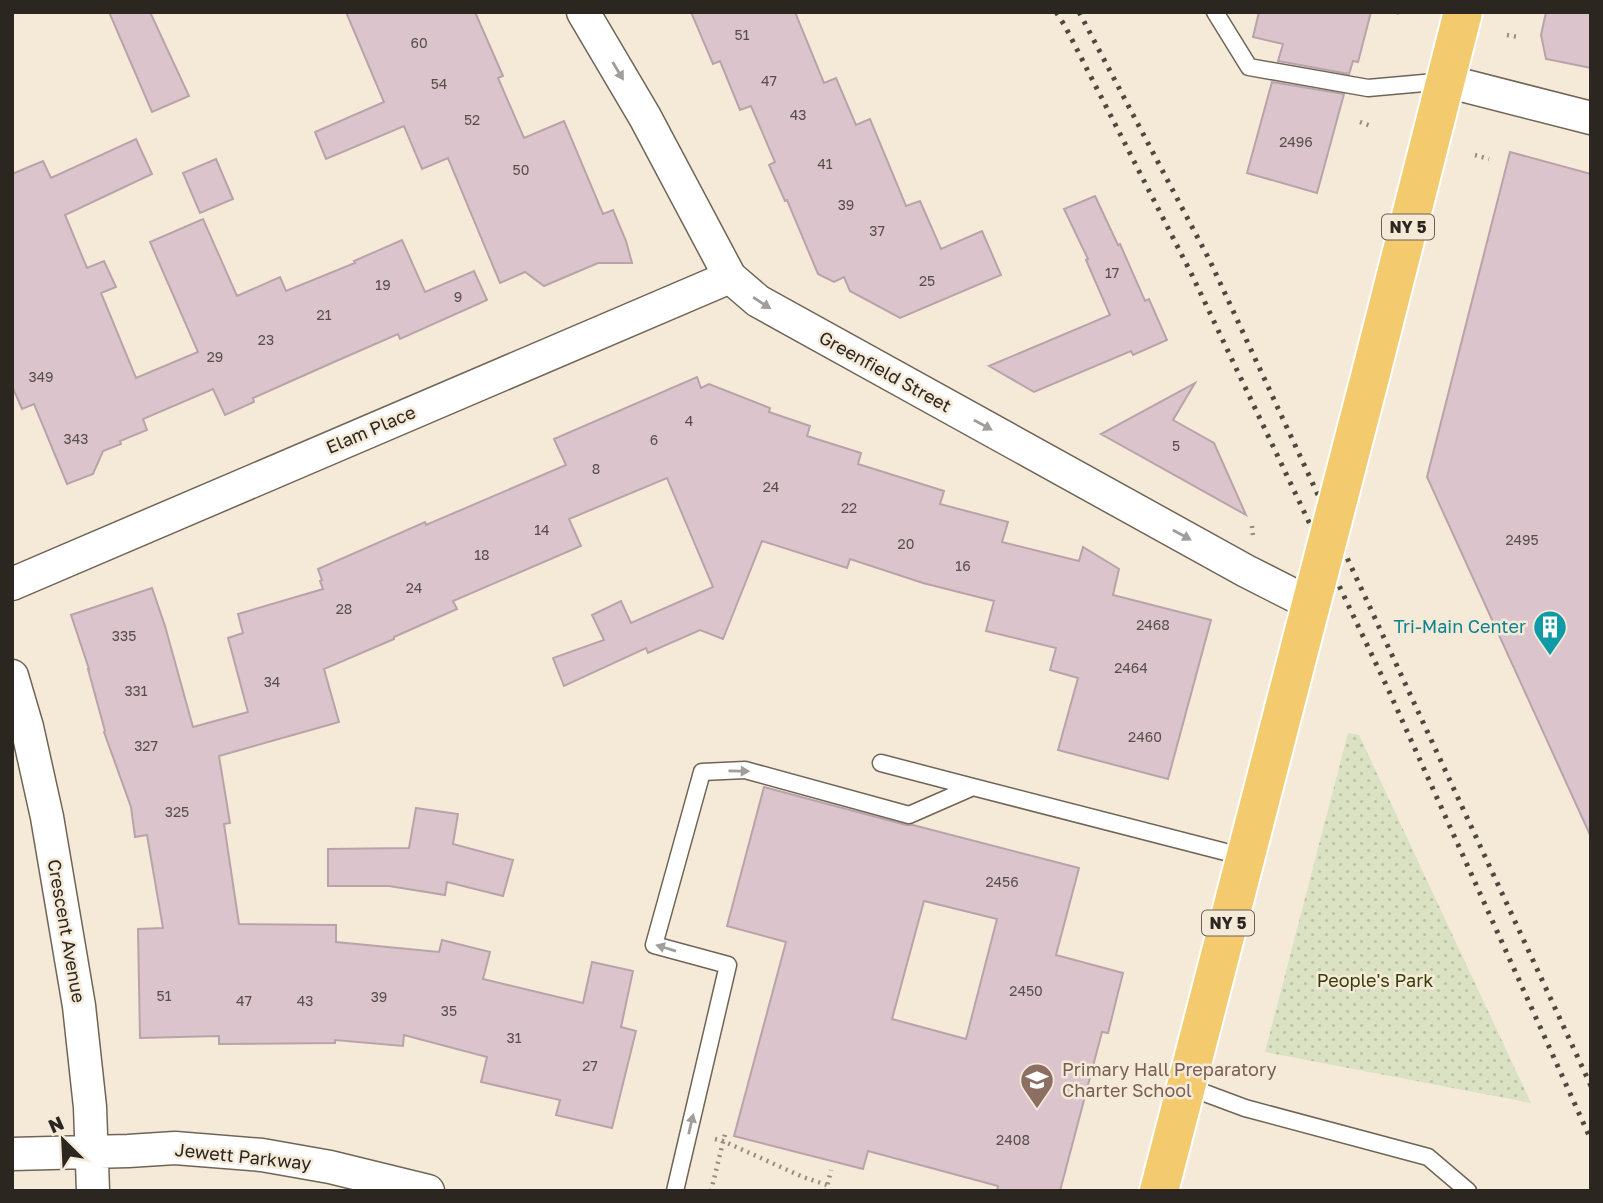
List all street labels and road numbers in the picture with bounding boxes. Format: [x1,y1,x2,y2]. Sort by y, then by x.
road number: NY 5 [1382,215,1434,240]
street label: Greenfield Street [816,326,955,417]
street label: Elam Place [322,400,419,458]
street label: Crescent Avenue [44,857,90,1004]
road number: NY 5 [1202,911,1254,936]
street label: Jewett Parkway [174,1138,312,1174]

